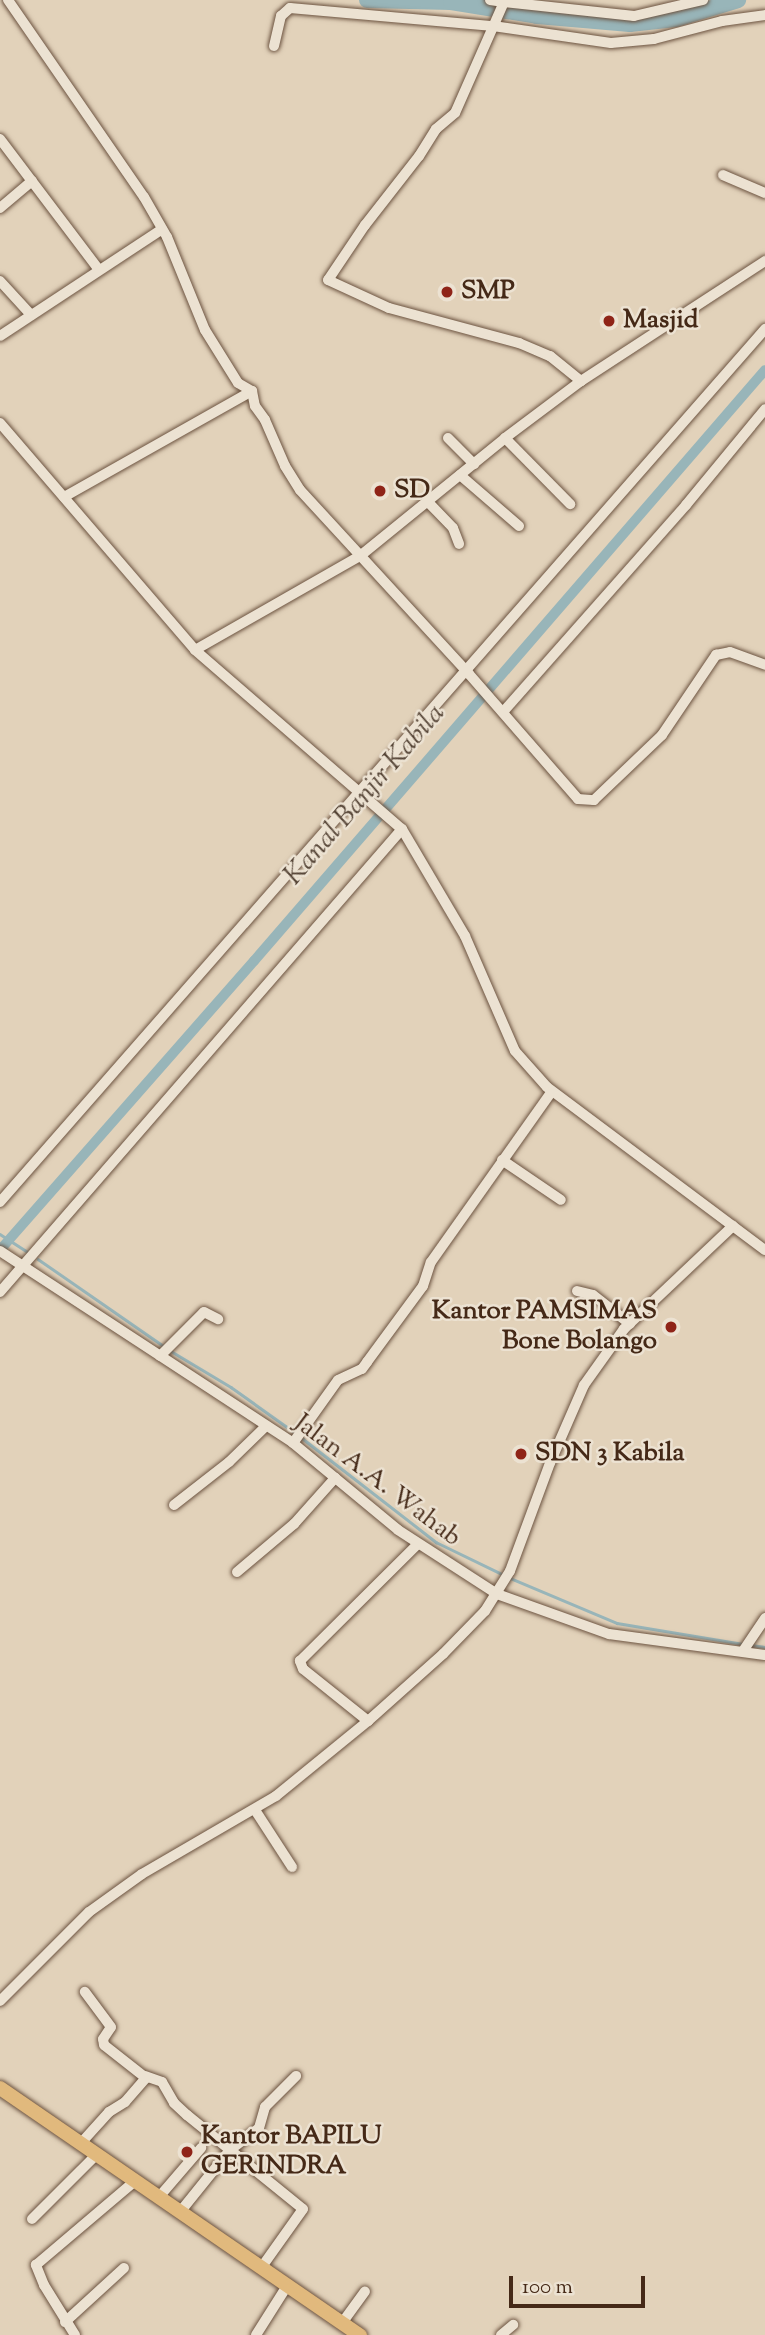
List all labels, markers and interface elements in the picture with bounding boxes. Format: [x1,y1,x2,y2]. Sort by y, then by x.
place label: SMP [461,276,515,308]
marker: SMP [439,284,455,300]
place label: Masjid [623,305,698,337]
marker: Masjid [601,313,617,329]
place label: SD [394,475,430,507]
marker: SD [372,483,388,499]
water label: Kanal Banjir Kabila [277,698,453,892]
place label: Kantor PAMSIMAS Bone Bolango [432,1296,657,1358]
marker: Kantor PAMSIMAS Bone Bolango [663,1319,679,1335]
street label: Jalan A.A. Wahab [287,1408,467,1554]
place label: SDN 3 Kabila [535,1438,684,1470]
marker: SDN 3 Kabila [513,1446,529,1462]
place label: Kantor BAPILU GERINDRA [201,2121,381,2182]
marker: Kantor BAPILU GERINDRA [179,2144,195,2160]
scale bar [513,2262,650,2306]
text: 100 m [522,2273,573,2303]

